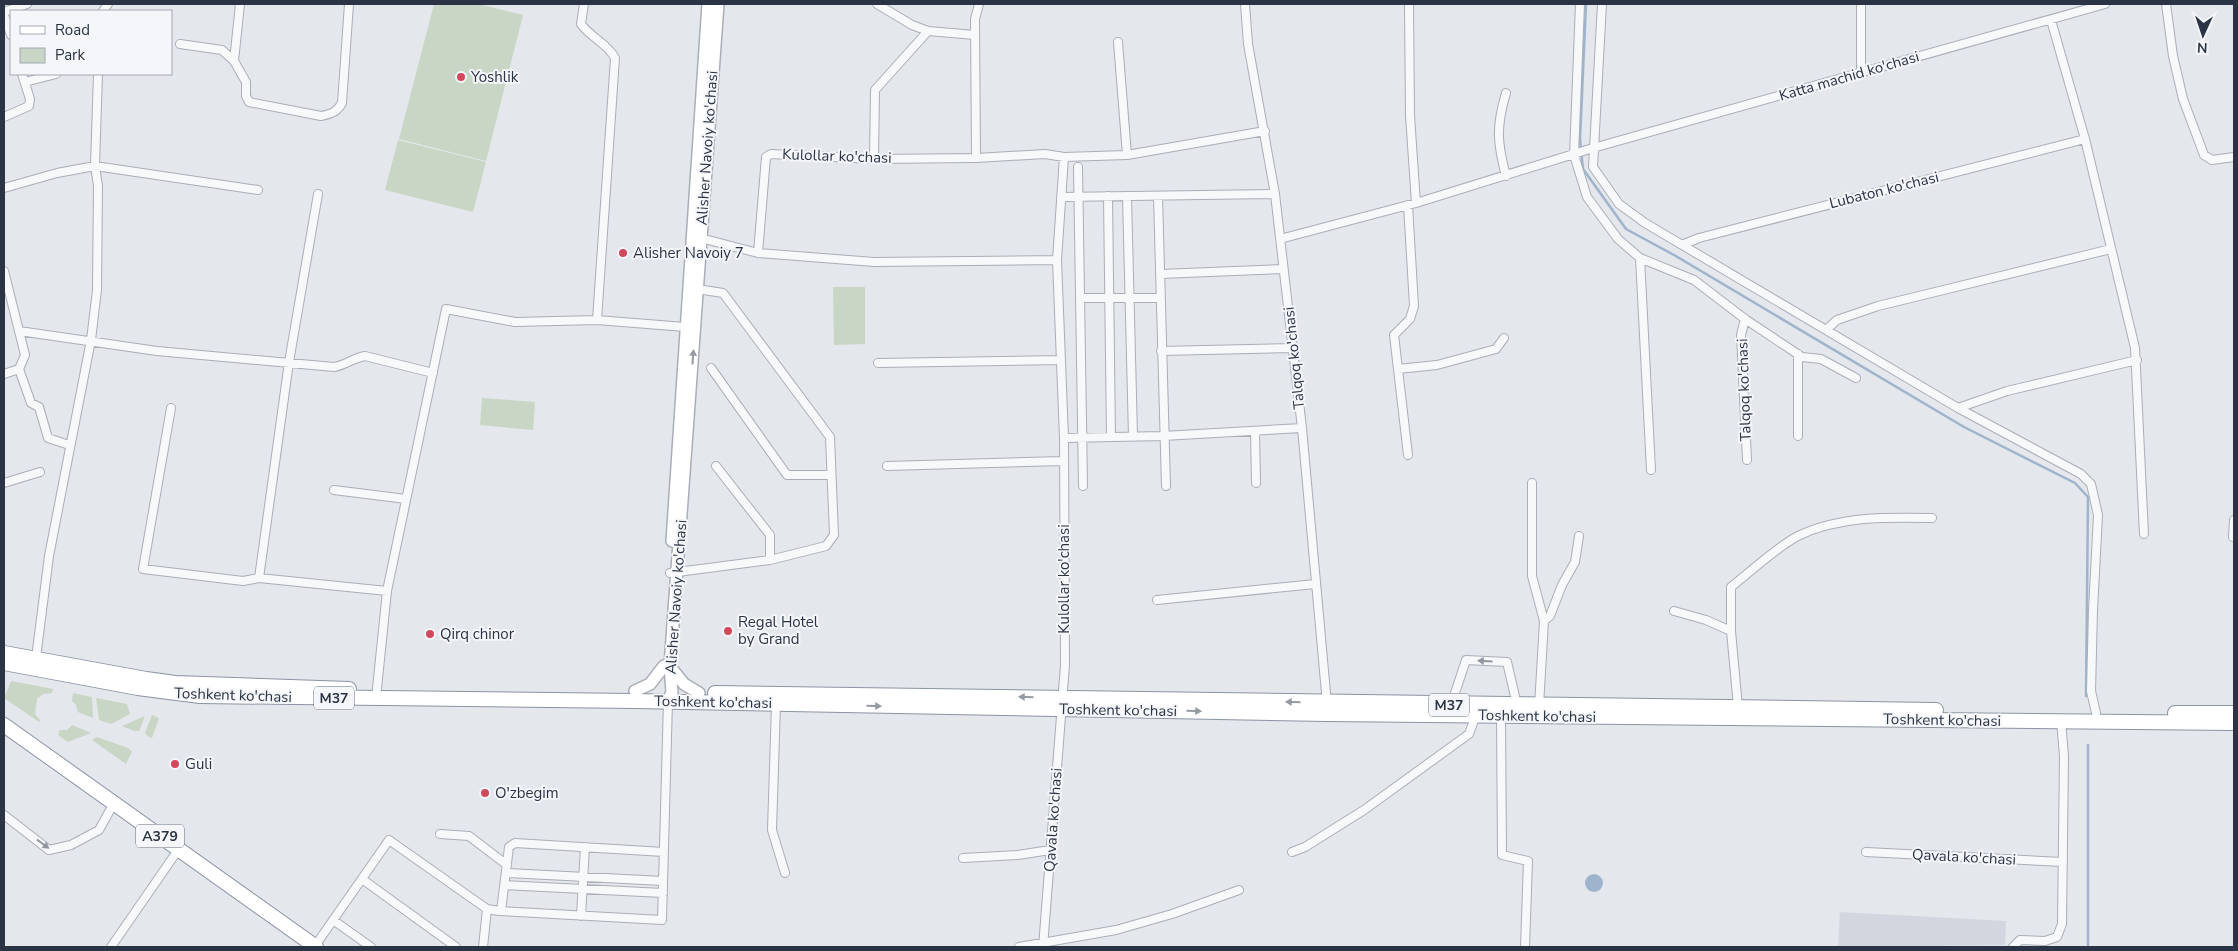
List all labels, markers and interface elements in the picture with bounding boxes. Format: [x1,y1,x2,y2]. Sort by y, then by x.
legend [10,10,172,75]
north arrow [2178,10,2228,60]
text: Road [55,20,90,40]
text: N [2197,38,2208,57]
text: Park [55,45,85,65]
street label: Katta machid ko'chasi [1777,46,1921,106]
place label: Yoshlik [470,67,519,87]
street label: Alisher Navoiy ko'chasi [692,70,722,226]
marker: Yoshlik [455,71,467,83]
street label: Kulollar ko'chasi [782,144,892,168]
street label: Lubaton ko'chasi [1827,167,1941,213]
place label: Alisher Navoiy 7 [633,243,744,263]
marker: Alisher Navoiy 7 [617,247,629,259]
street label: Talqoq ko'chasi [1279,306,1309,410]
street label: Talqoq ko'chasi [1732,338,1756,442]
one-way arrow [689,348,697,364]
street label: Alisher Navoiy ko'chasi [661,519,691,675]
street label: Kulollar ko'chasi [1054,524,1074,634]
place label: Regal Hotel by Grand [738,612,819,649]
place label: Qirq chinor [440,624,515,644]
marker: Regal Hotel by Grand [722,625,734,637]
marker: Qirq chinor [424,628,436,640]
one-way arrow [1477,656,1493,664]
street label: Toshkent ko'chasi [174,683,292,707]
road number: M37 [314,686,354,710]
street label: Toshkent ko'chasi [654,691,772,713]
one-way arrow [1017,693,1033,701]
road number: M37 [1429,694,1469,716]
one-way arrow [1285,698,1301,706]
street label: Toshkent ko'chasi [1059,699,1177,721]
one-way arrow [867,702,883,710]
street label: Toshkent ko'chasi [1478,705,1596,727]
one-way arrow [1187,708,1203,716]
street label: Toshkent ko'chasi [1883,709,2001,731]
place label: Guli [185,754,212,774]
marker: Guli [169,758,181,770]
street label: Qavala ko'chasi [1039,767,1067,873]
place label: O'zbegim [495,783,559,803]
marker: O'zbegim [479,787,491,799]
road number: A379 [136,824,184,848]
one-way arrow [36,839,49,850]
street label: Qavala ko'chasi [1911,844,2017,870]

